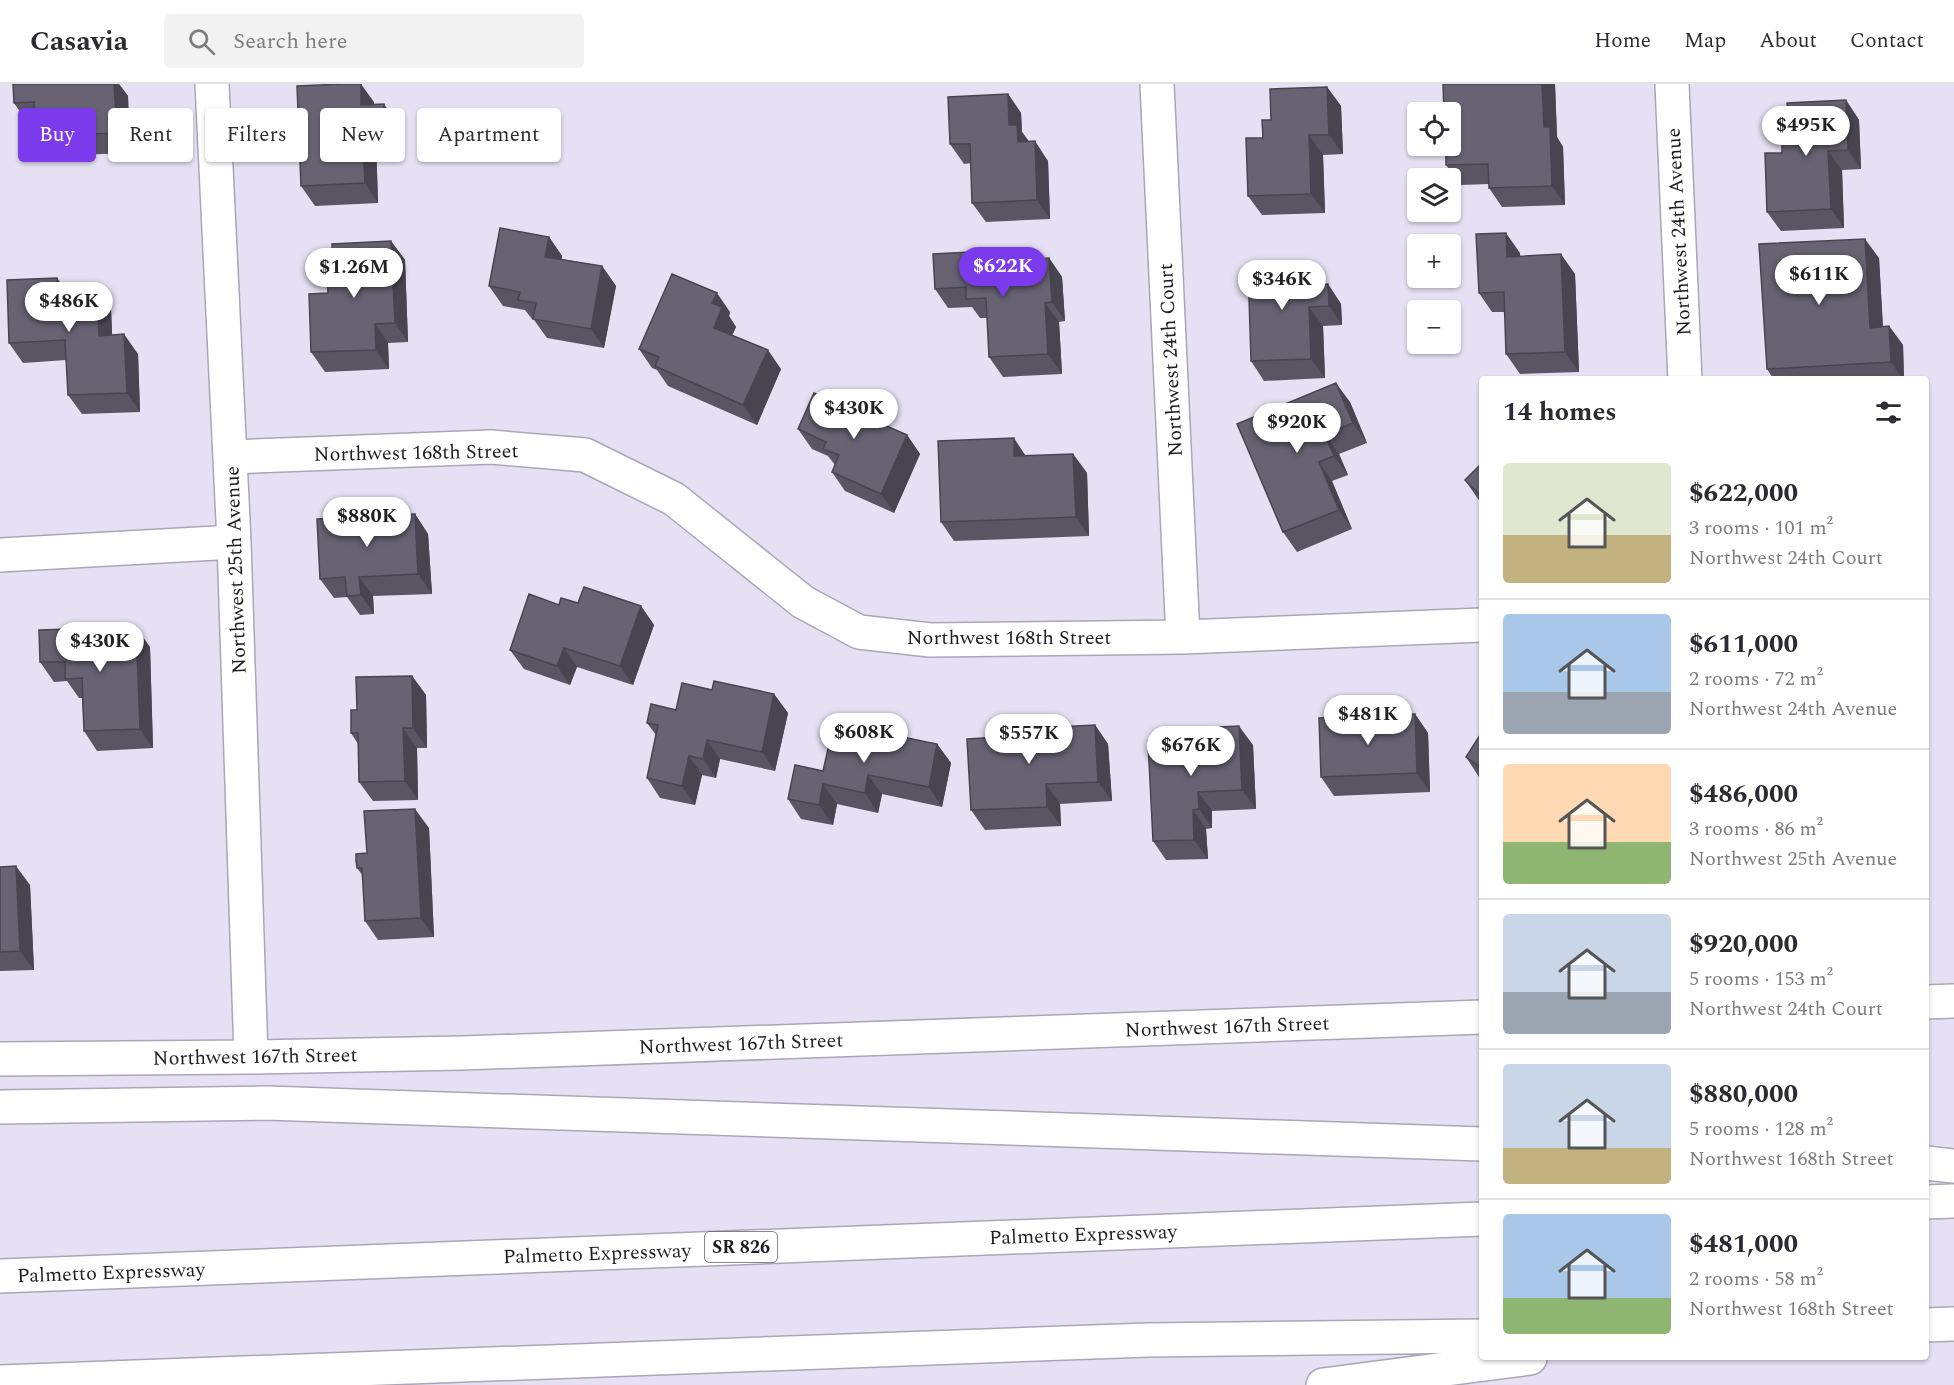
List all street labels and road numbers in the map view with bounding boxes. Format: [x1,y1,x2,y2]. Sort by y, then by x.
street label: Northwest 24th Avenue [1659,127,1699,337]
street label: Northwest 24th Court [1151,262,1191,457]
street label: Northwest 168th Street [313,436,519,470]
street label: Northwest 25th Avenue [217,465,255,675]
street label: Northwest 168th Street [907,623,1111,653]
street label: Northwest 167th Street [1124,1008,1330,1046]
street label: Northwest 167th Street [638,1025,844,1063]
street label: Northwest 167th Street [152,1040,358,1074]
street label: Palmetto Expressway [989,1217,1179,1253]
road number: SR 826 [705,1232,777,1262]
street label: Palmetto Expressway [503,1236,693,1272]
street label: Palmetto Expressway [17,1255,207,1291]

